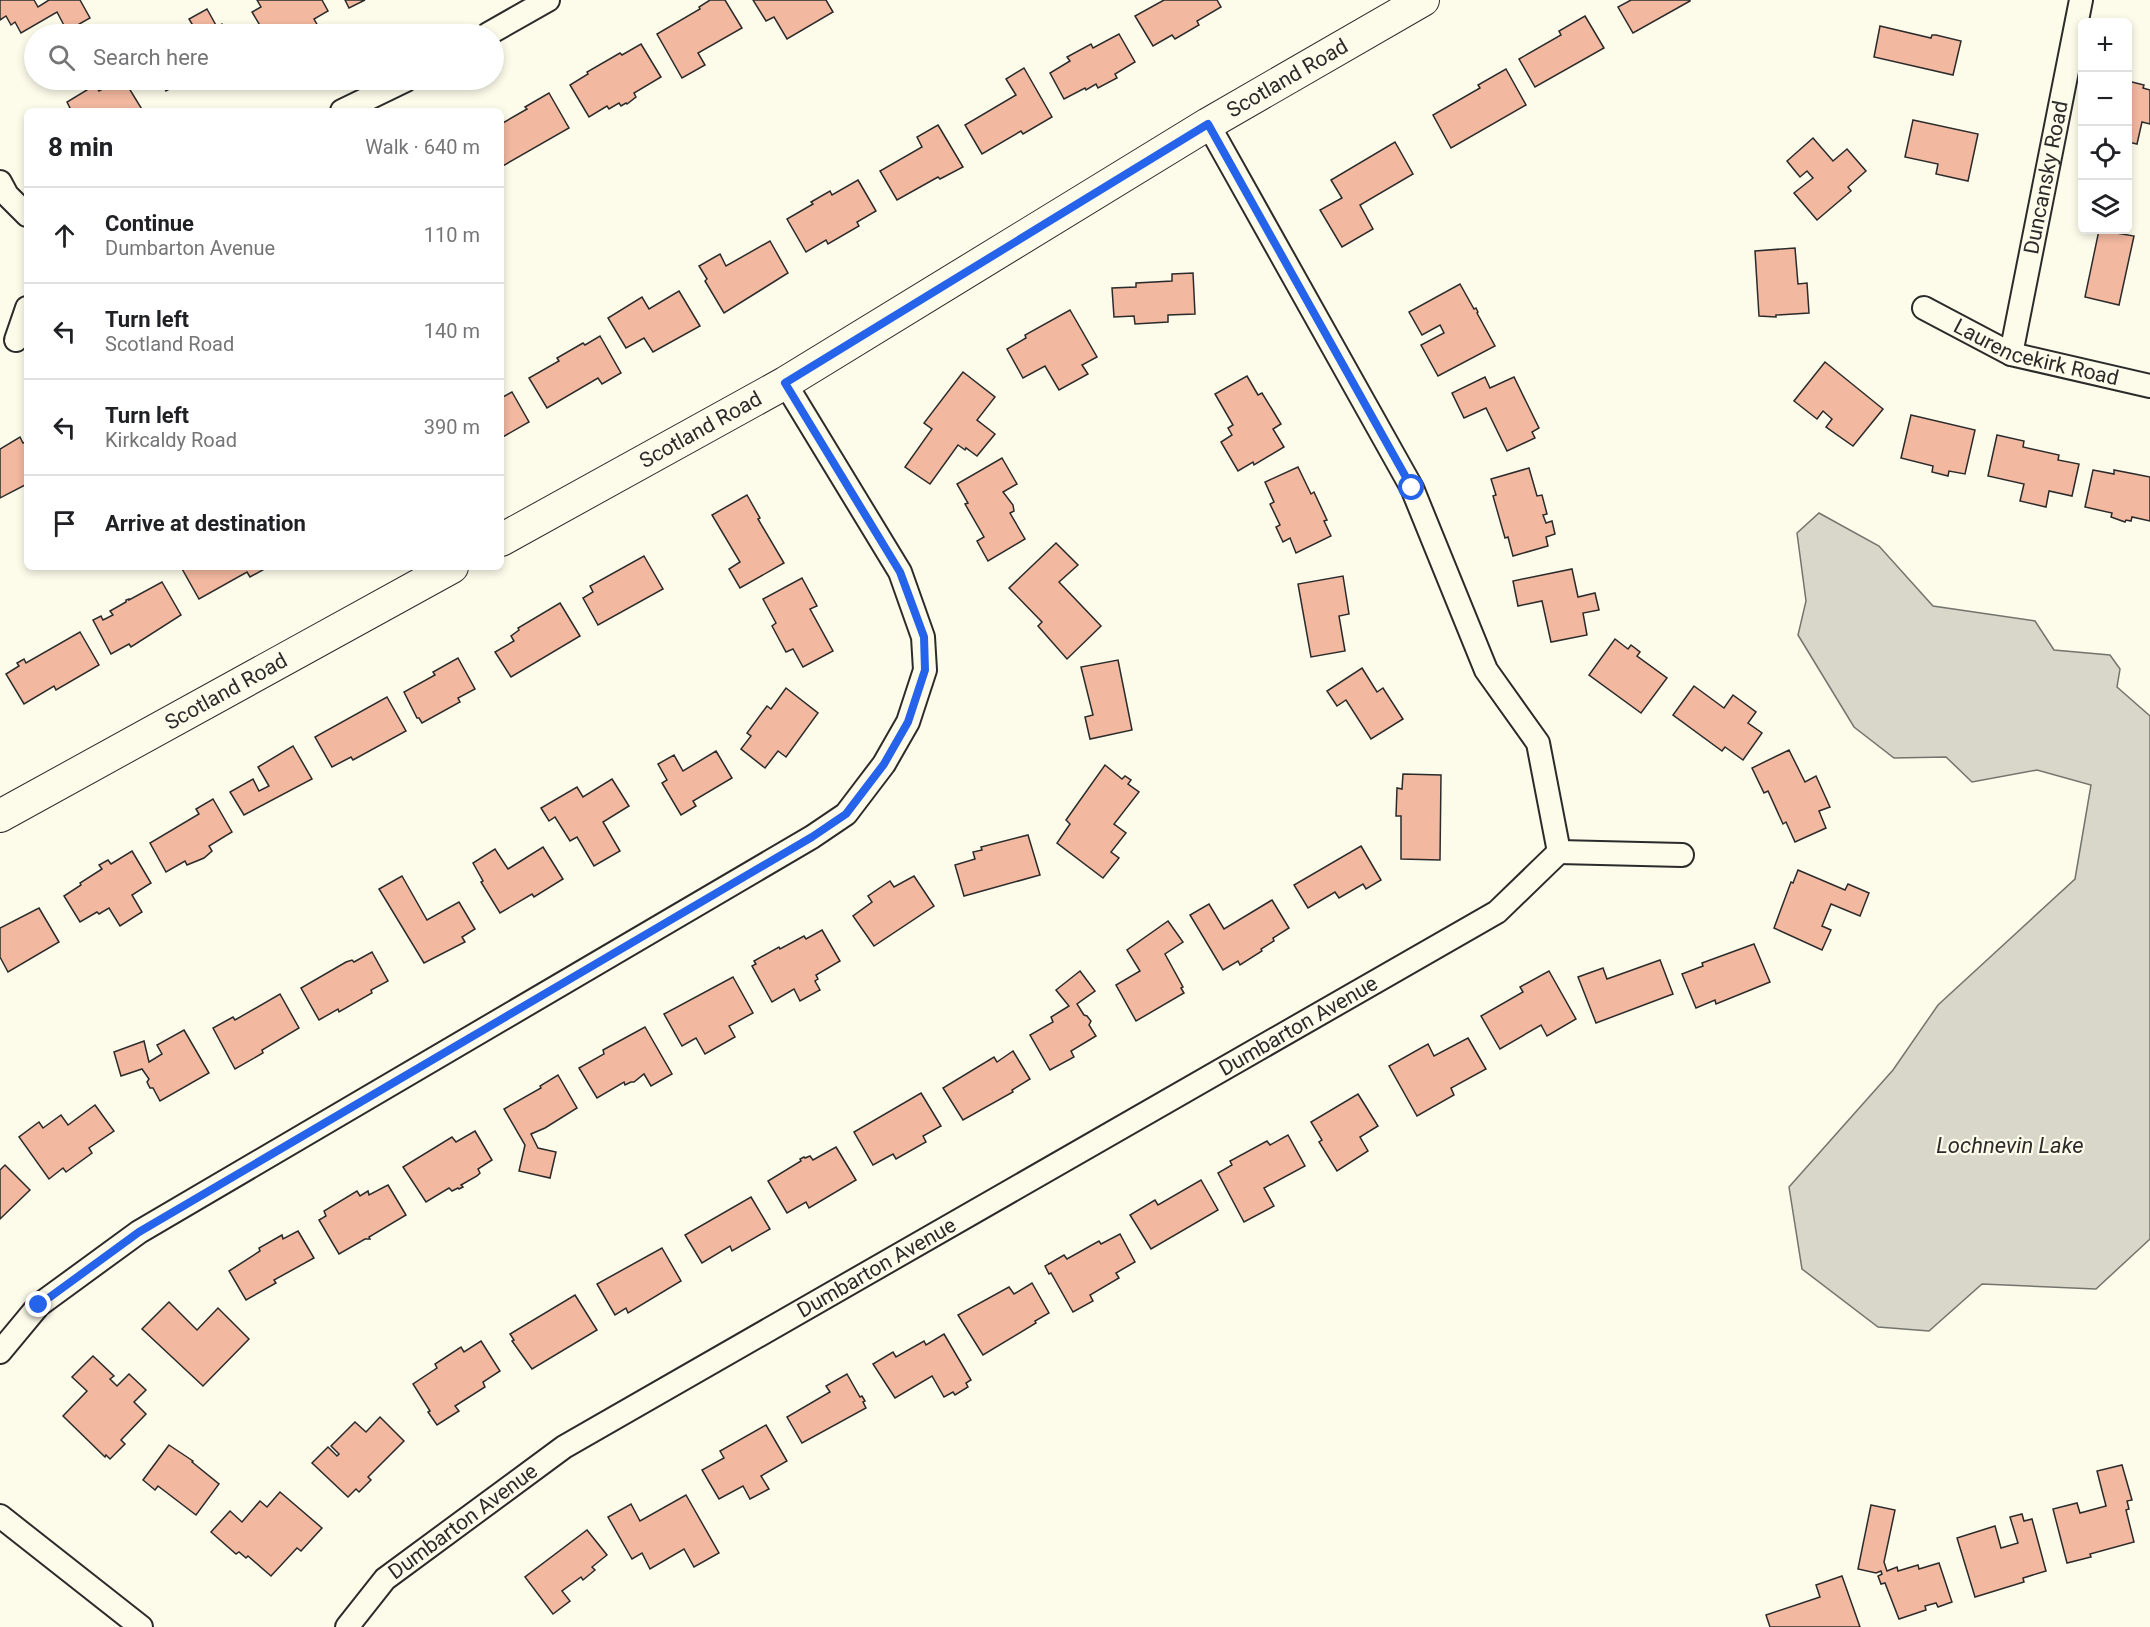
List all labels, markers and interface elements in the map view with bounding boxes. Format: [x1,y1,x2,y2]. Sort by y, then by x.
map controls [2078,18,2132,234]
button: + [2078,18,2132,72]
search box [24,24,504,90]
street label: Scotland Road [1222,34,1352,123]
icon: search [45,41,78,74]
text: Search here [93,45,209,70]
button: − [2078,72,2132,126]
street label: Duncansky Road [2019,99,2073,256]
button: locate [2078,126,2132,180]
text: 8 min [48,132,113,162]
text: Walk · 640 m [365,135,480,159]
button: layers [2078,180,2132,234]
text: Continue [105,211,194,236]
icon: ahead [48,219,81,252]
text: 110 m [424,223,480,247]
text: Dumbarton Avenue [105,236,275,260]
text: Turn left [105,307,189,332]
street label: Laurencekirk Road [1950,314,2121,390]
icon: left [48,315,81,348]
text: 140 m [424,319,480,343]
text: Scotland Road [105,332,234,356]
street label: Scotland Road [635,386,766,473]
text: Turn left [105,403,189,428]
icon: left [48,411,81,444]
text: 390 m [424,415,480,439]
text: Kirkcaldy Road [105,428,237,452]
route start [1398,474,1424,500]
icon: arrive [48,507,81,540]
text: Arrive at destination [105,511,306,536]
street label: Scotland Road [161,648,291,735]
street label: Dumbarton Avenue [1215,971,1382,1081]
water label: Lochnevin Lake [1936,1133,2084,1158]
street label: Dumbarton Avenue [793,1213,960,1323]
route end [25,1291,51,1317]
street label: Dumbarton Avenue [384,1459,542,1584]

